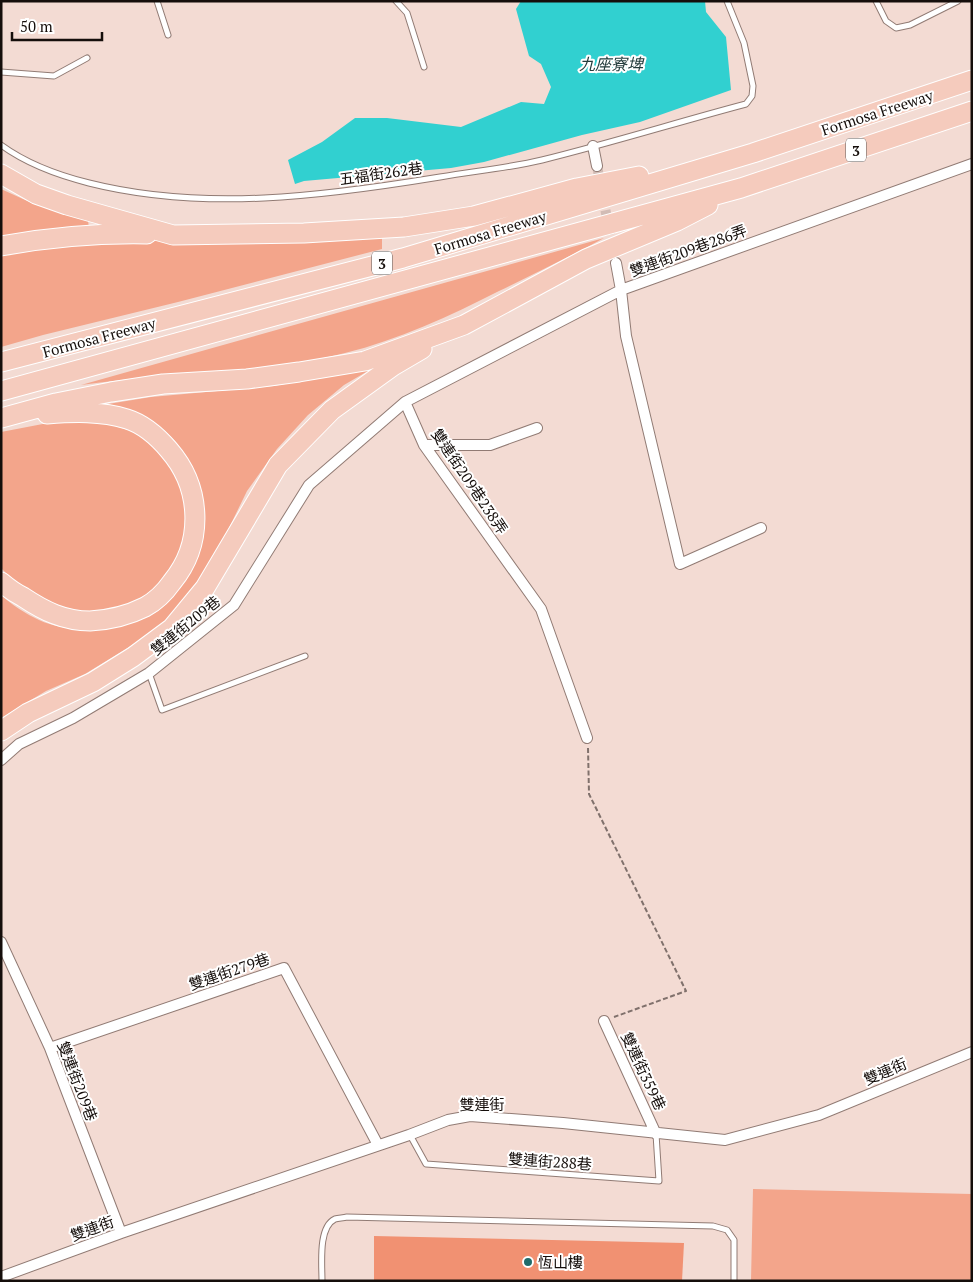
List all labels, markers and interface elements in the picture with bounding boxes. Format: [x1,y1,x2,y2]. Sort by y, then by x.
scale bar [12,10,102,42]
text: 50 m [20,16,53,36]
water label: 九座寮埤 [579,53,645,75]
street label: Formosa Freeway [819,84,936,139]
road number: 3 [846,138,866,162]
street label: 五福街262巷 [338,157,424,189]
street label: Formosa Freeway [431,205,549,259]
street label: 雙連街209巷286弄 [627,220,749,280]
road number: 3 [372,252,392,274]
street label: Formosa Freeway [40,312,158,362]
street label: 雙連街209巷238弄 [427,424,513,538]
street label: 雙連街209巷 [146,591,224,659]
street label: 雙連街279巷 [186,948,272,994]
street label: 雙連街359巷 [617,1029,671,1113]
street label: 雙連街209巷 [54,1038,102,1124]
street label: 雙連街 [860,1053,910,1089]
street label: 雙連街 [459,1094,505,1114]
street label: 雙連街288巷 [507,1148,593,1174]
street label: 雙連街 [67,1211,117,1245]
place label: 恆山樓 [538,1252,583,1272]
marker: 恆山樓 [522,1256,534,1268]

